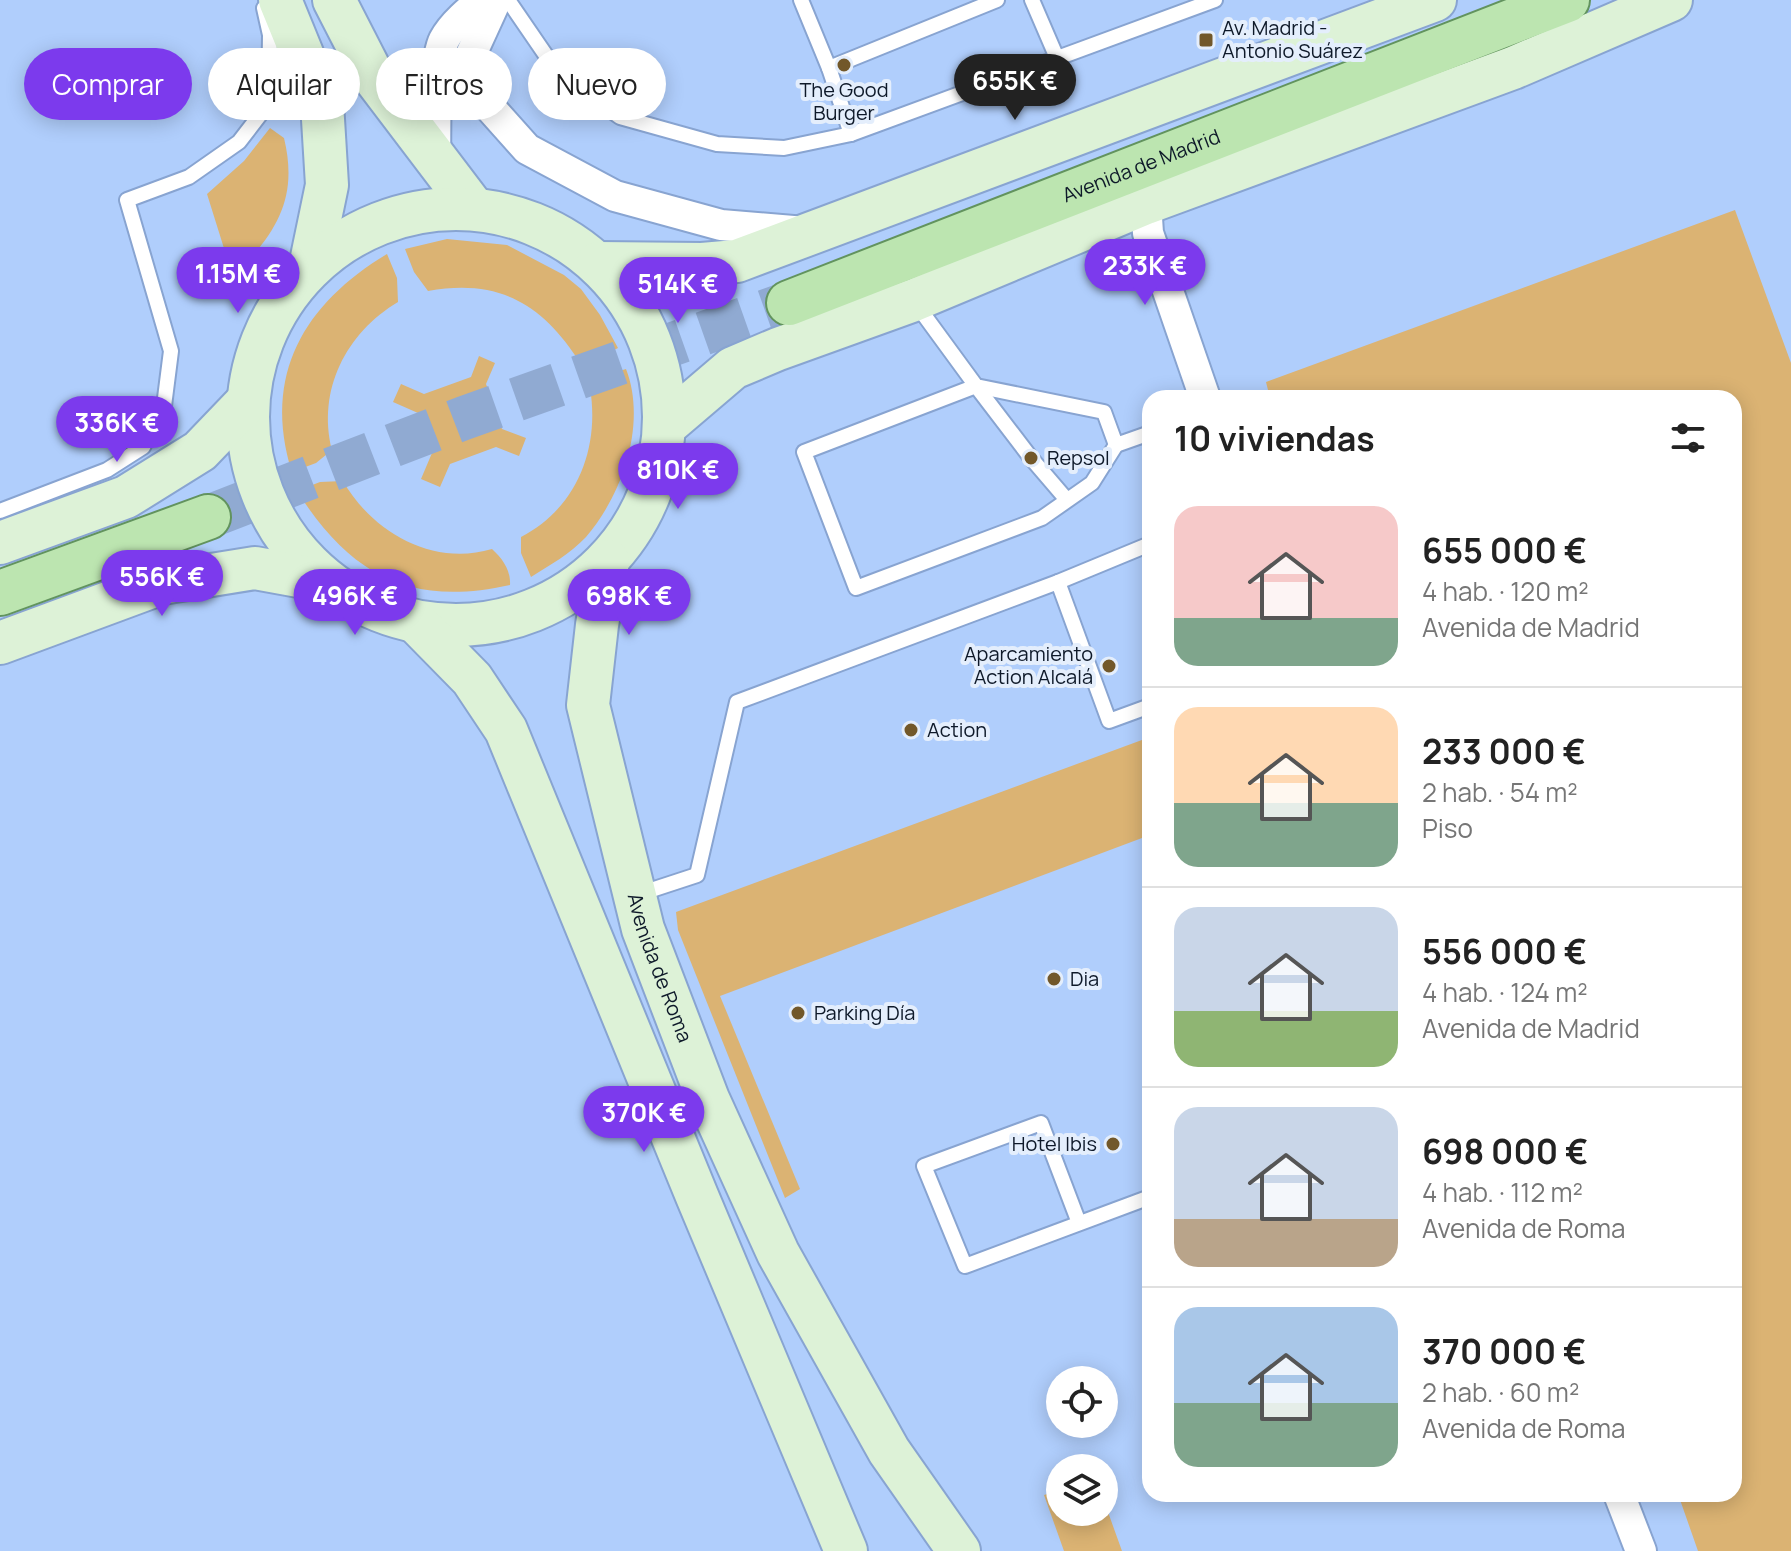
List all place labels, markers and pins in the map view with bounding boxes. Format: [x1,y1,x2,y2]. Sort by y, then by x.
place label: Av. Madrid - Antonio Suárez [1222,14,1363,64]
marker: Av. Madrid - Antonio Suárez [1197,31,1215,49]
pin: 655K € [950,54,1080,122]
marker: The Good Burger [835,56,853,74]
place label: The Good Burger [799,76,889,126]
pin: 233K € [1080,239,1210,307]
pin: 1.15M € [164,247,312,315]
pin: 514K € [613,257,743,325]
pin: 336K € [52,396,182,464]
pin: 810K € [613,443,743,511]
place label: Repsol [1047,444,1110,471]
marker: Repsol [1022,449,1040,467]
pin: 556K € [97,550,227,618]
pin: 496K € [290,569,420,637]
pin: 698K € [564,569,694,637]
place label: Aparcamiento Action Alcalá [964,640,1093,690]
marker: Aparcamiento Action Alcalá [1100,657,1118,675]
place label: Action [927,716,987,743]
marker: Action [902,721,920,739]
place label: Dia [1070,965,1099,992]
marker: Dia [1045,970,1063,988]
place label: Parking Día [814,999,915,1026]
marker: Parking Día [789,1004,807,1022]
pin: 370K € [579,1086,709,1154]
place label: Hotel Ibis [1012,1130,1097,1157]
marker: Hotel Ibis [1104,1135,1122,1153]

